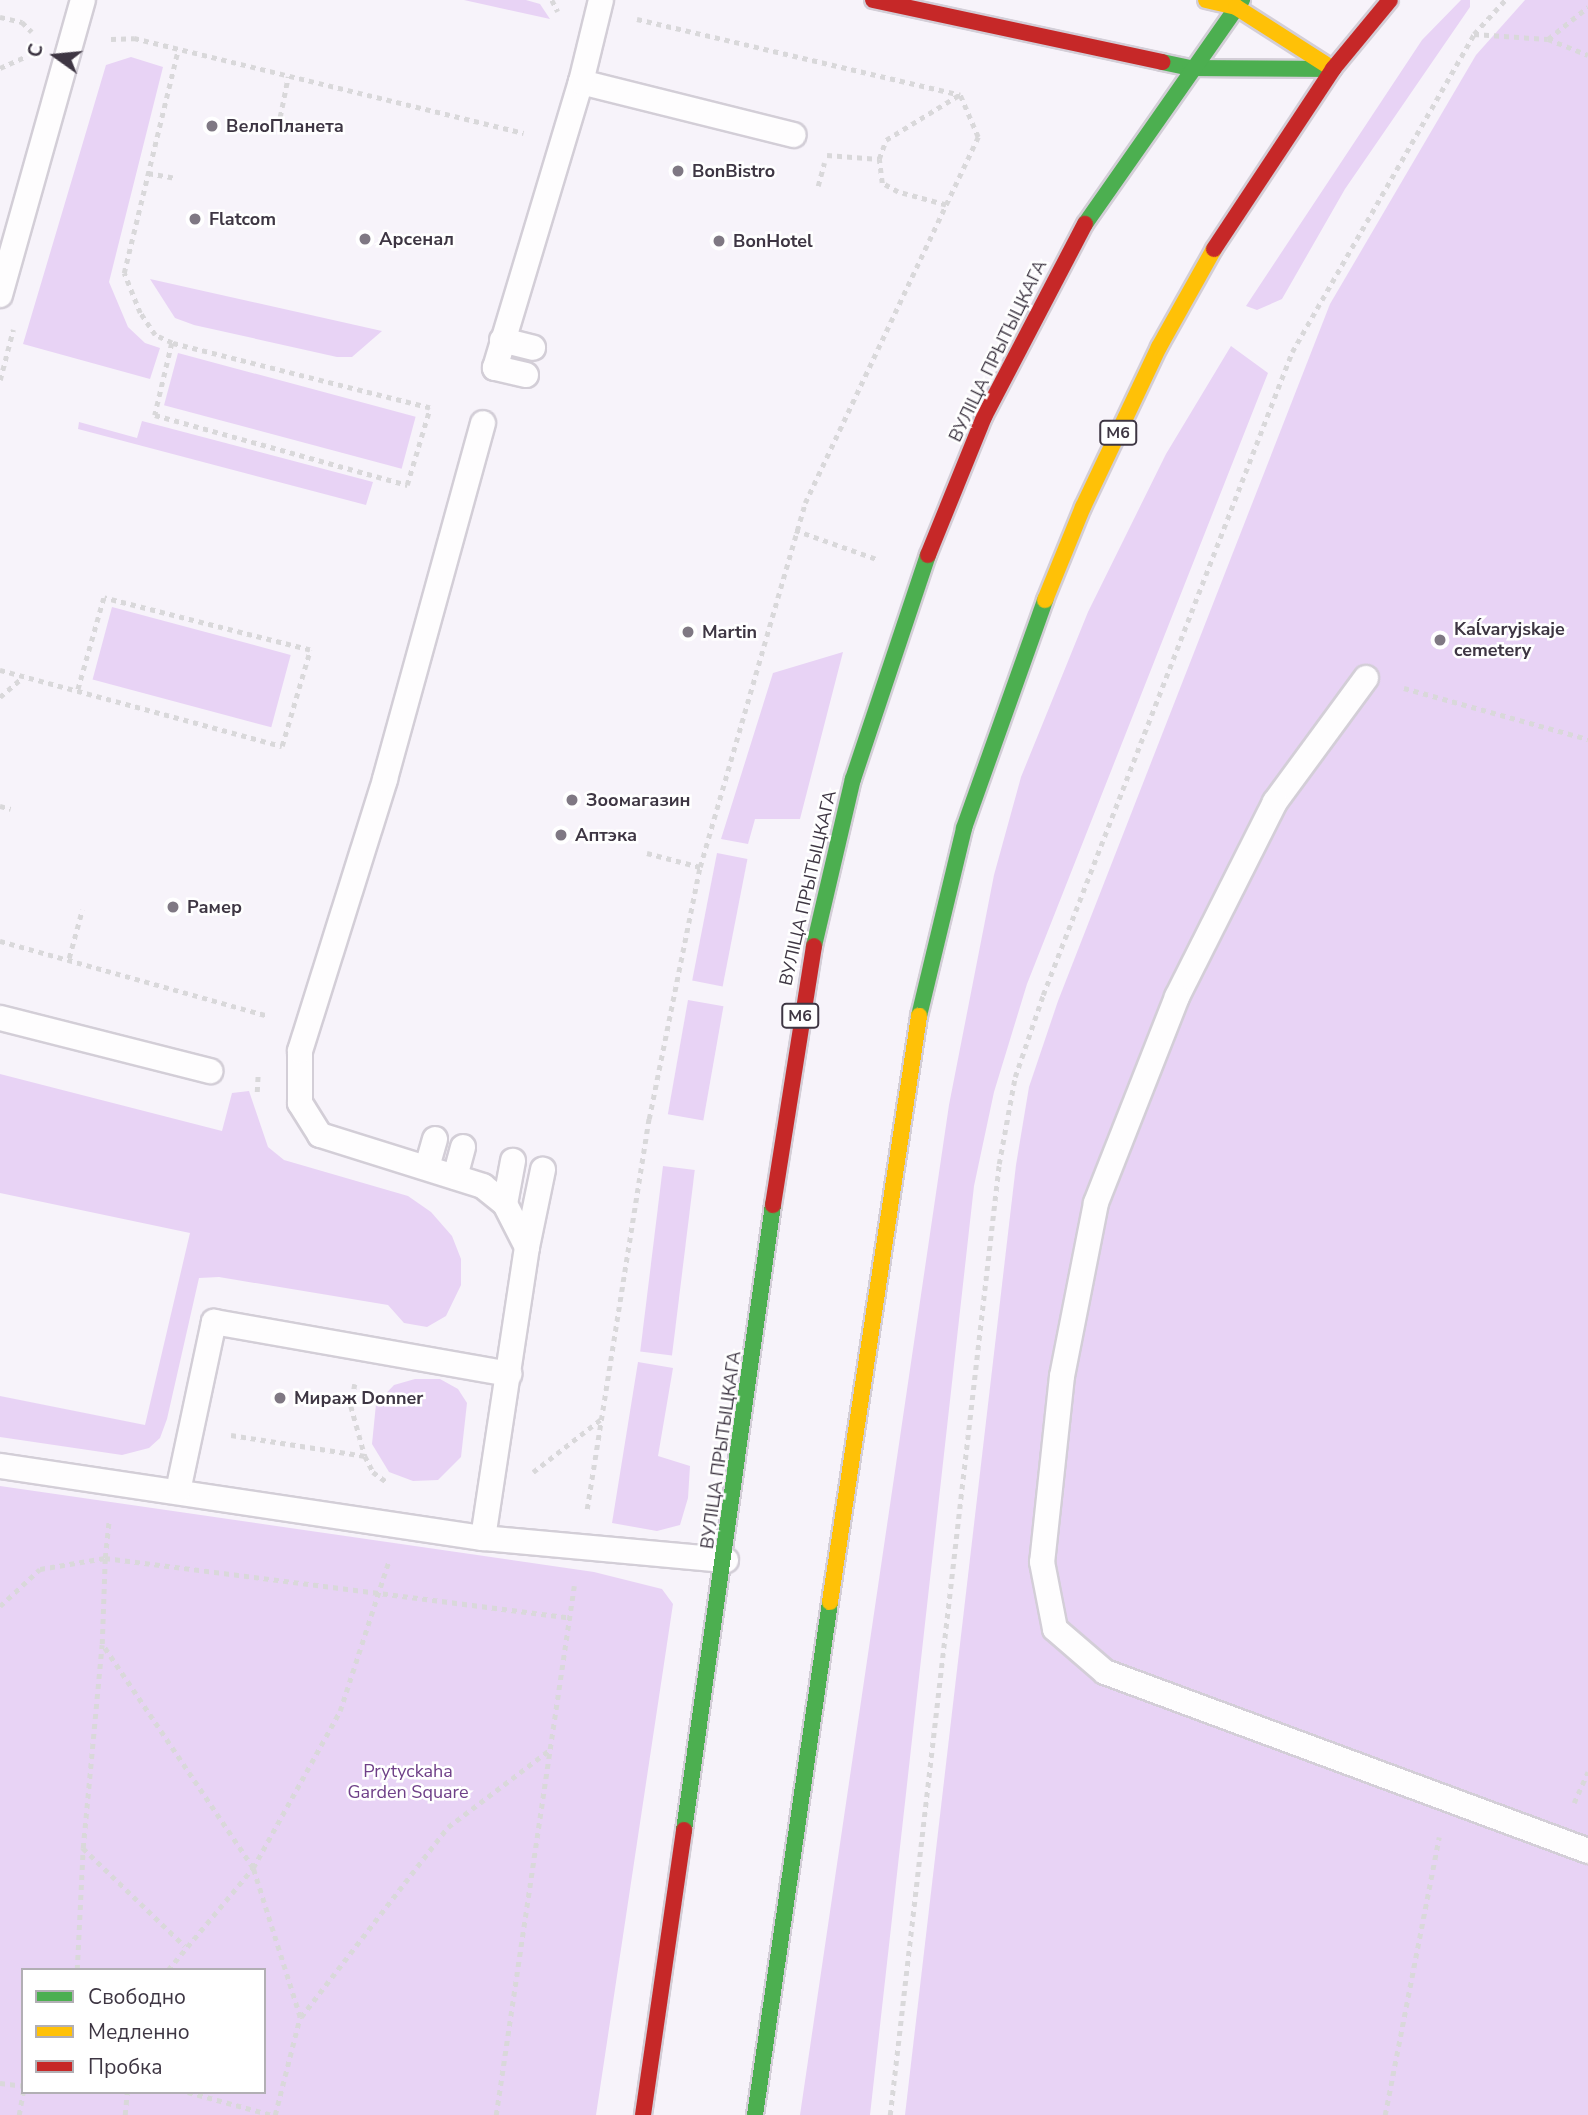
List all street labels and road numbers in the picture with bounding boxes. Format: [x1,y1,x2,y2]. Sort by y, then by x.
street label: ВУЛІЦА ПРЫТЫЦКАГА [945,257,1051,445]
road number: М6 [1099,420,1137,446]
street label: ВУЛІЦА ПРЫТЫЦКАГА [775,788,841,988]
road number: М6 [781,1004,819,1028]
street label: ВУЛІЦА ПРЫТЫЦКАГА [696,1350,746,1550]

